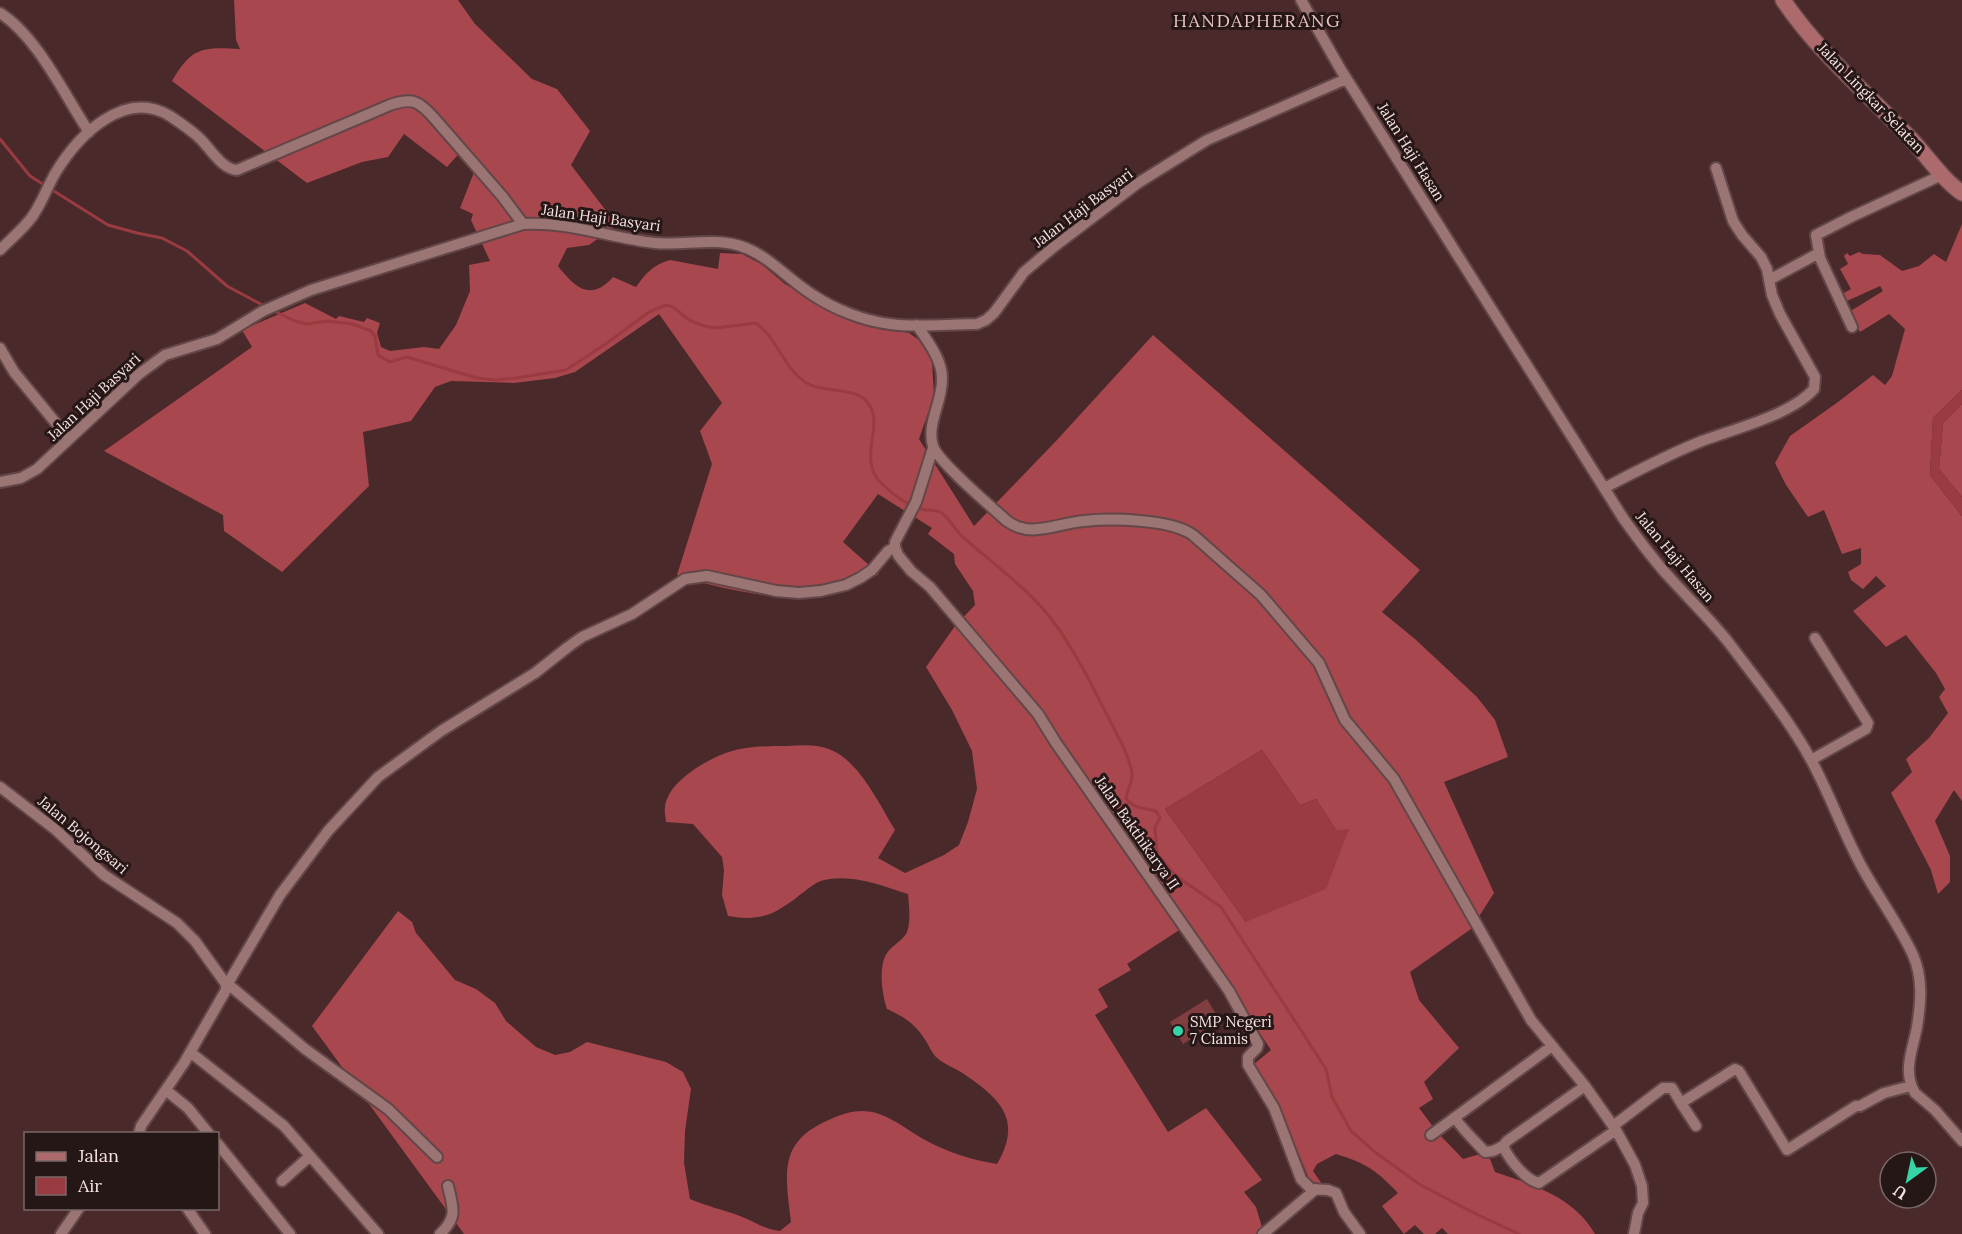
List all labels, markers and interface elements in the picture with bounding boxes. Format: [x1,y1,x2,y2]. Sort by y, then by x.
district label: HANDAPHERANG [1173,9,1341,32]
street label: Jalan Lingkar Selatan [1813,38,1929,157]
street label: Jalan Haji Hasan [1373,98,1449,204]
street label: Jalan Haji Basyari [1028,164,1136,252]
street label: Jalan Haji Basyari [539,200,662,235]
street label: Jalan Haji Basyari [43,349,144,445]
street label: Jalan Haji Hasan [1631,507,1719,606]
street label: Jalan Bakthikarya II [1091,771,1184,893]
street label: Jalan Bojongsari [34,791,132,878]
place label: SMP Negeri 7 Ciamis [1190,1012,1272,1048]
marker: SMP Negeri 7 Ciamis [1171,1024,1185,1038]
legend [24,1132,219,1210]
text: Jalan [77,1144,119,1167]
north arrow [1878,1150,1938,1210]
text: Air [77,1174,102,1197]
text: U [1889,1181,1910,1204]

